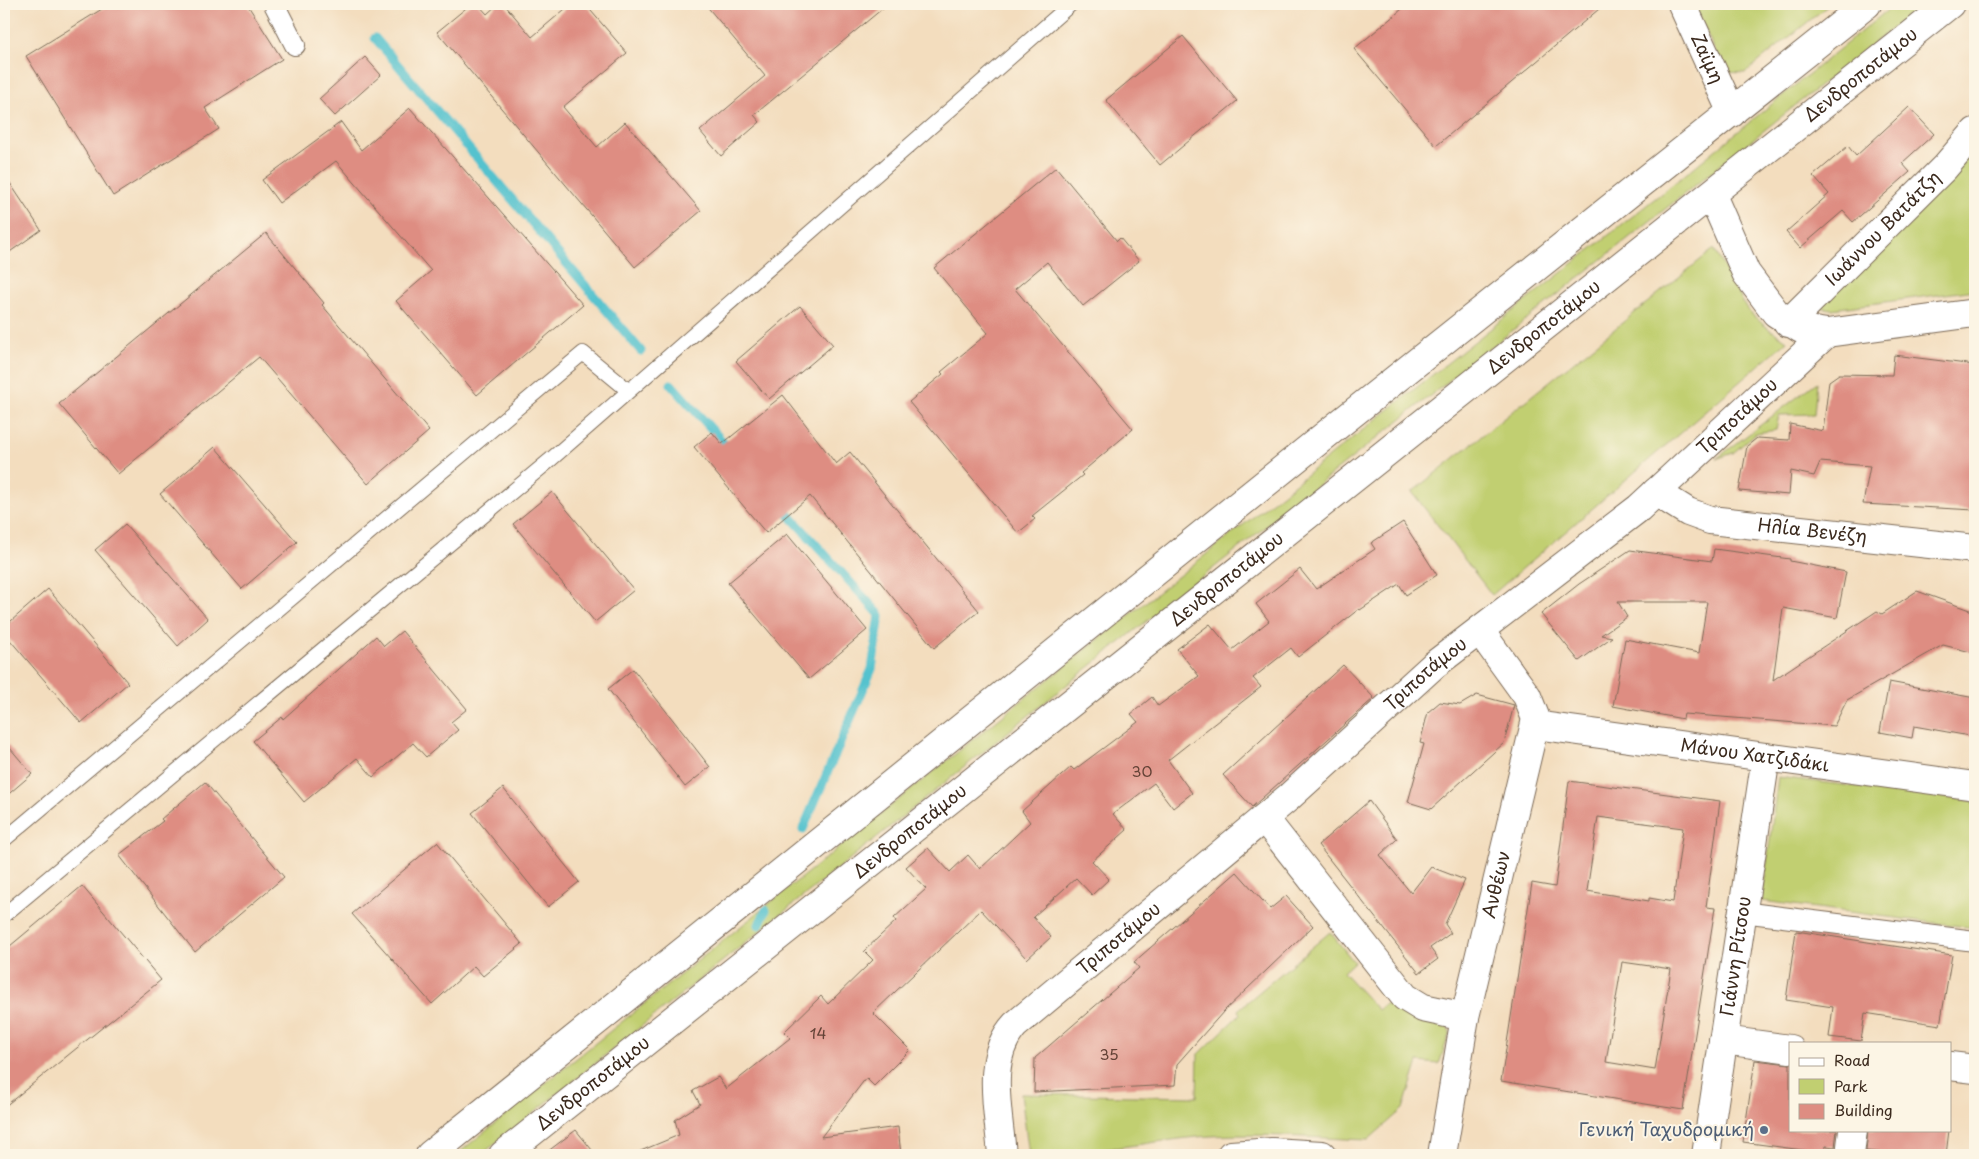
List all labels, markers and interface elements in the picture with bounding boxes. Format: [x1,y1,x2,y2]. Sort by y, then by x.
street label: Δενδροποτάμου [1797,20,1923,127]
street label: Ζαϊμη [1685,28,1732,87]
street label: Ιωάννου Βατάτζη [1818,164,1946,291]
street label: Δενδροποτάμου [1480,272,1606,380]
street label: Τριποτάμου [1690,371,1783,460]
street label: Ηλία Βενέζη [1756,510,1869,549]
street label: Δενδροποτάμου [1163,524,1289,632]
street label: Τριποτάμου [1377,630,1472,717]
street label: Μάνου Χατζιδάκι [1679,730,1832,778]
house number: 30 [1132,759,1152,782]
street label: Δενδροποτάμου [846,776,972,884]
street label: Ανθέων [1474,848,1516,921]
street label: Τριποτάμου [1070,894,1166,980]
street label: Γιάννη Ρίτσου [1712,894,1757,1018]
house number: 14 [810,1021,826,1044]
street label: Δενδροποτάμου [529,1029,655,1136]
house number: 35 [1099,1042,1119,1065]
legend [1789,1042,1952,1132]
text: Road [1834,1048,1870,1071]
text: Park [1834,1074,1868,1097]
text: Building [1834,1098,1893,1121]
place label: Γενική Ταχυδρομική [1578,1115,1754,1142]
marker: Γενική Ταχυδρομική [1758,1124,1770,1136]

